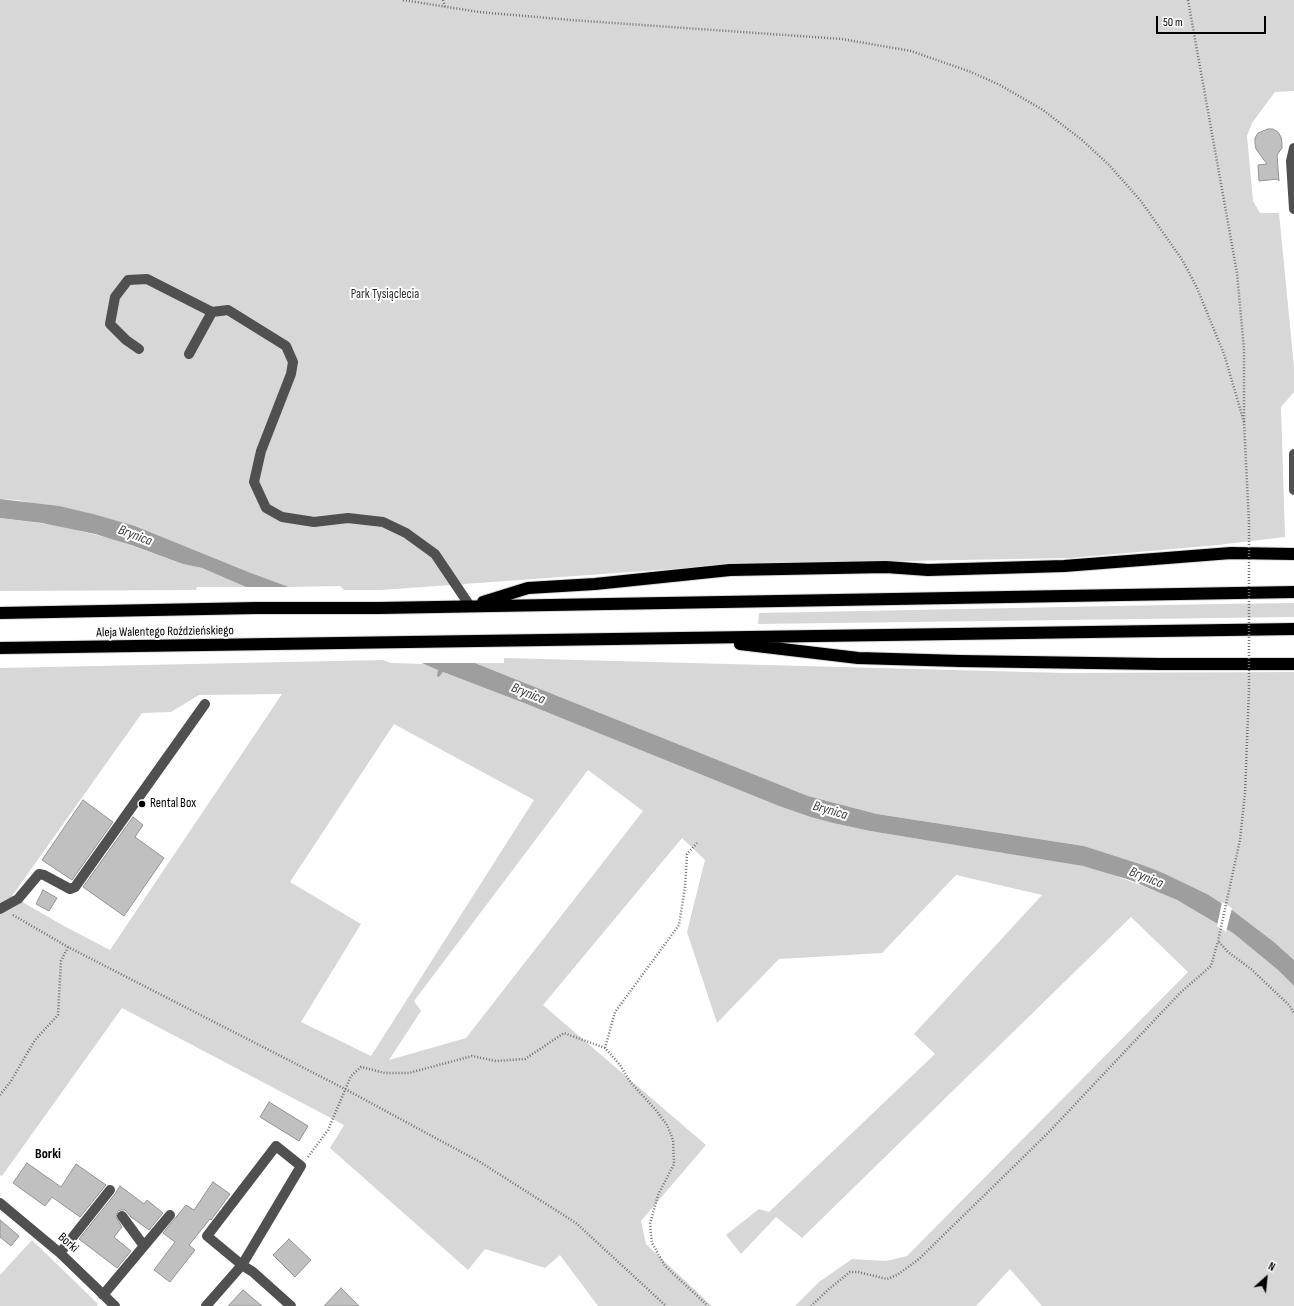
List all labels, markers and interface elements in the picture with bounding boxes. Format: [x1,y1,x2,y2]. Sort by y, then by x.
scale bar [1158,8,1268,34]
text: 50 m [1163,15,1183,30]
park label: Park Tysiąclecia [351,287,419,303]
water label: Brynica [116,522,154,550]
street label: Aleja Walentego Roździeńskiego [96,623,234,641]
water label: Brynica [509,680,547,708]
place label: Rental Box [150,796,196,812]
water label: Brynica [811,798,849,824]
marker: Rental Box [137,799,147,809]
water label: Brynica [1127,864,1165,892]
district label: Borki [35,1146,61,1162]
street label: Borki [54,1230,82,1256]
north arrow [1246,1258,1286,1298]
text: N [1266,1260,1277,1274]

